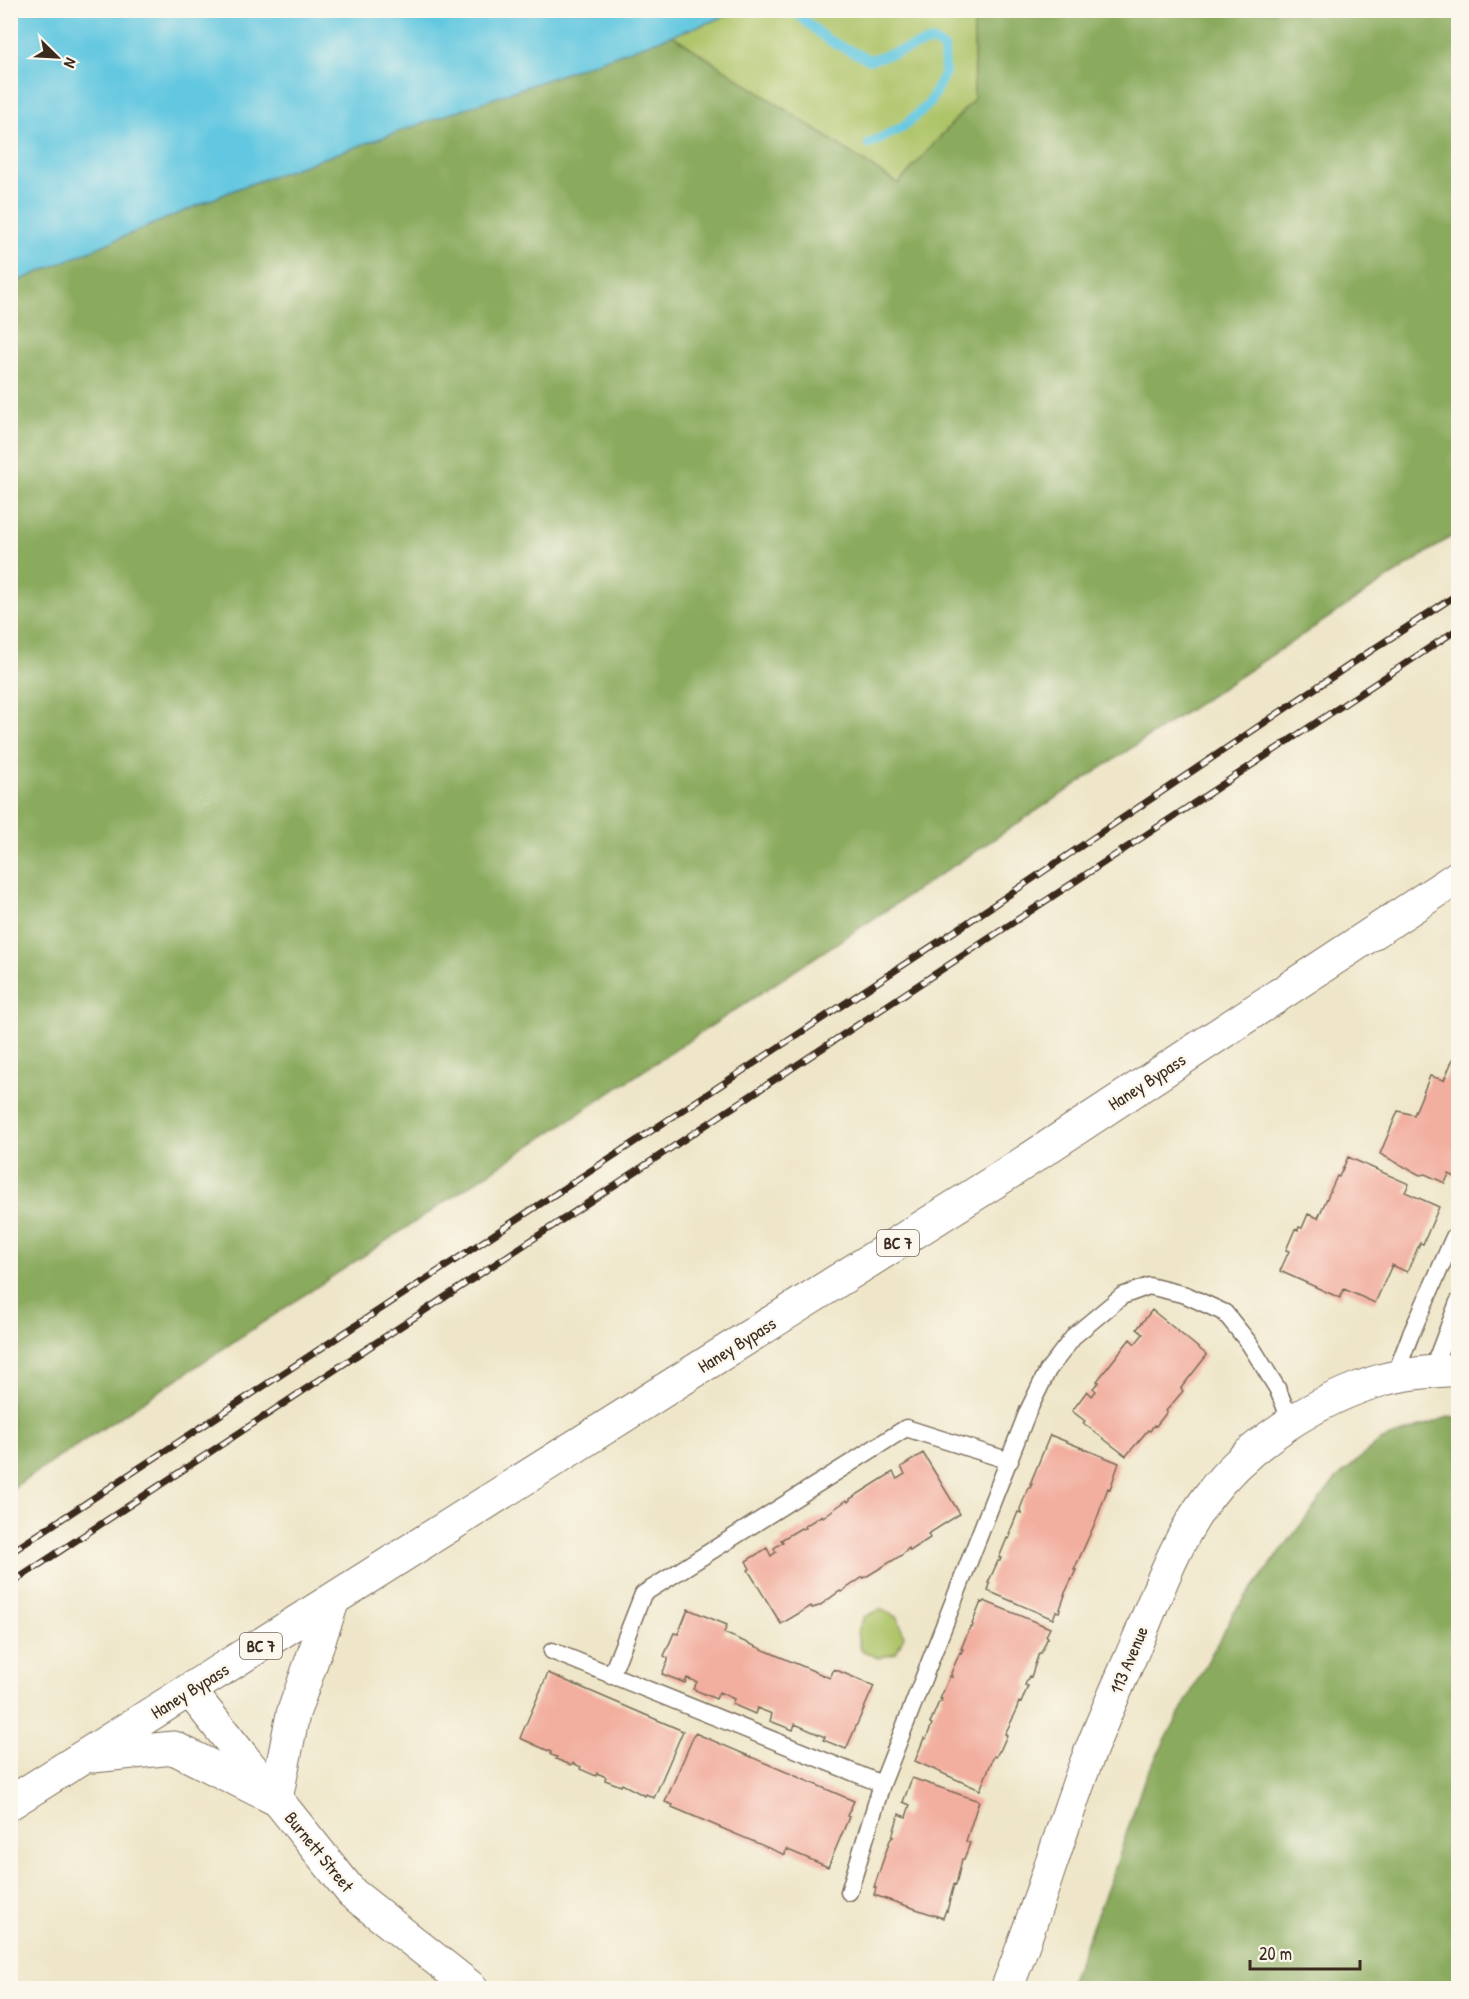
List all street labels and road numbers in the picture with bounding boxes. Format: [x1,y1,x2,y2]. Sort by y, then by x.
street label: Haney Bypass [1103,1047,1190,1116]
road number: BC 7 [877,1230,919,1256]
street label: Haney Bypass [693,1311,781,1378]
street label: 113 Avenue [1103,1622,1154,1697]
road number: BC 7 [240,1633,282,1659]
street label: Haney Bypass [146,1657,234,1724]
street label: Burnett Street [279,1806,360,1898]

